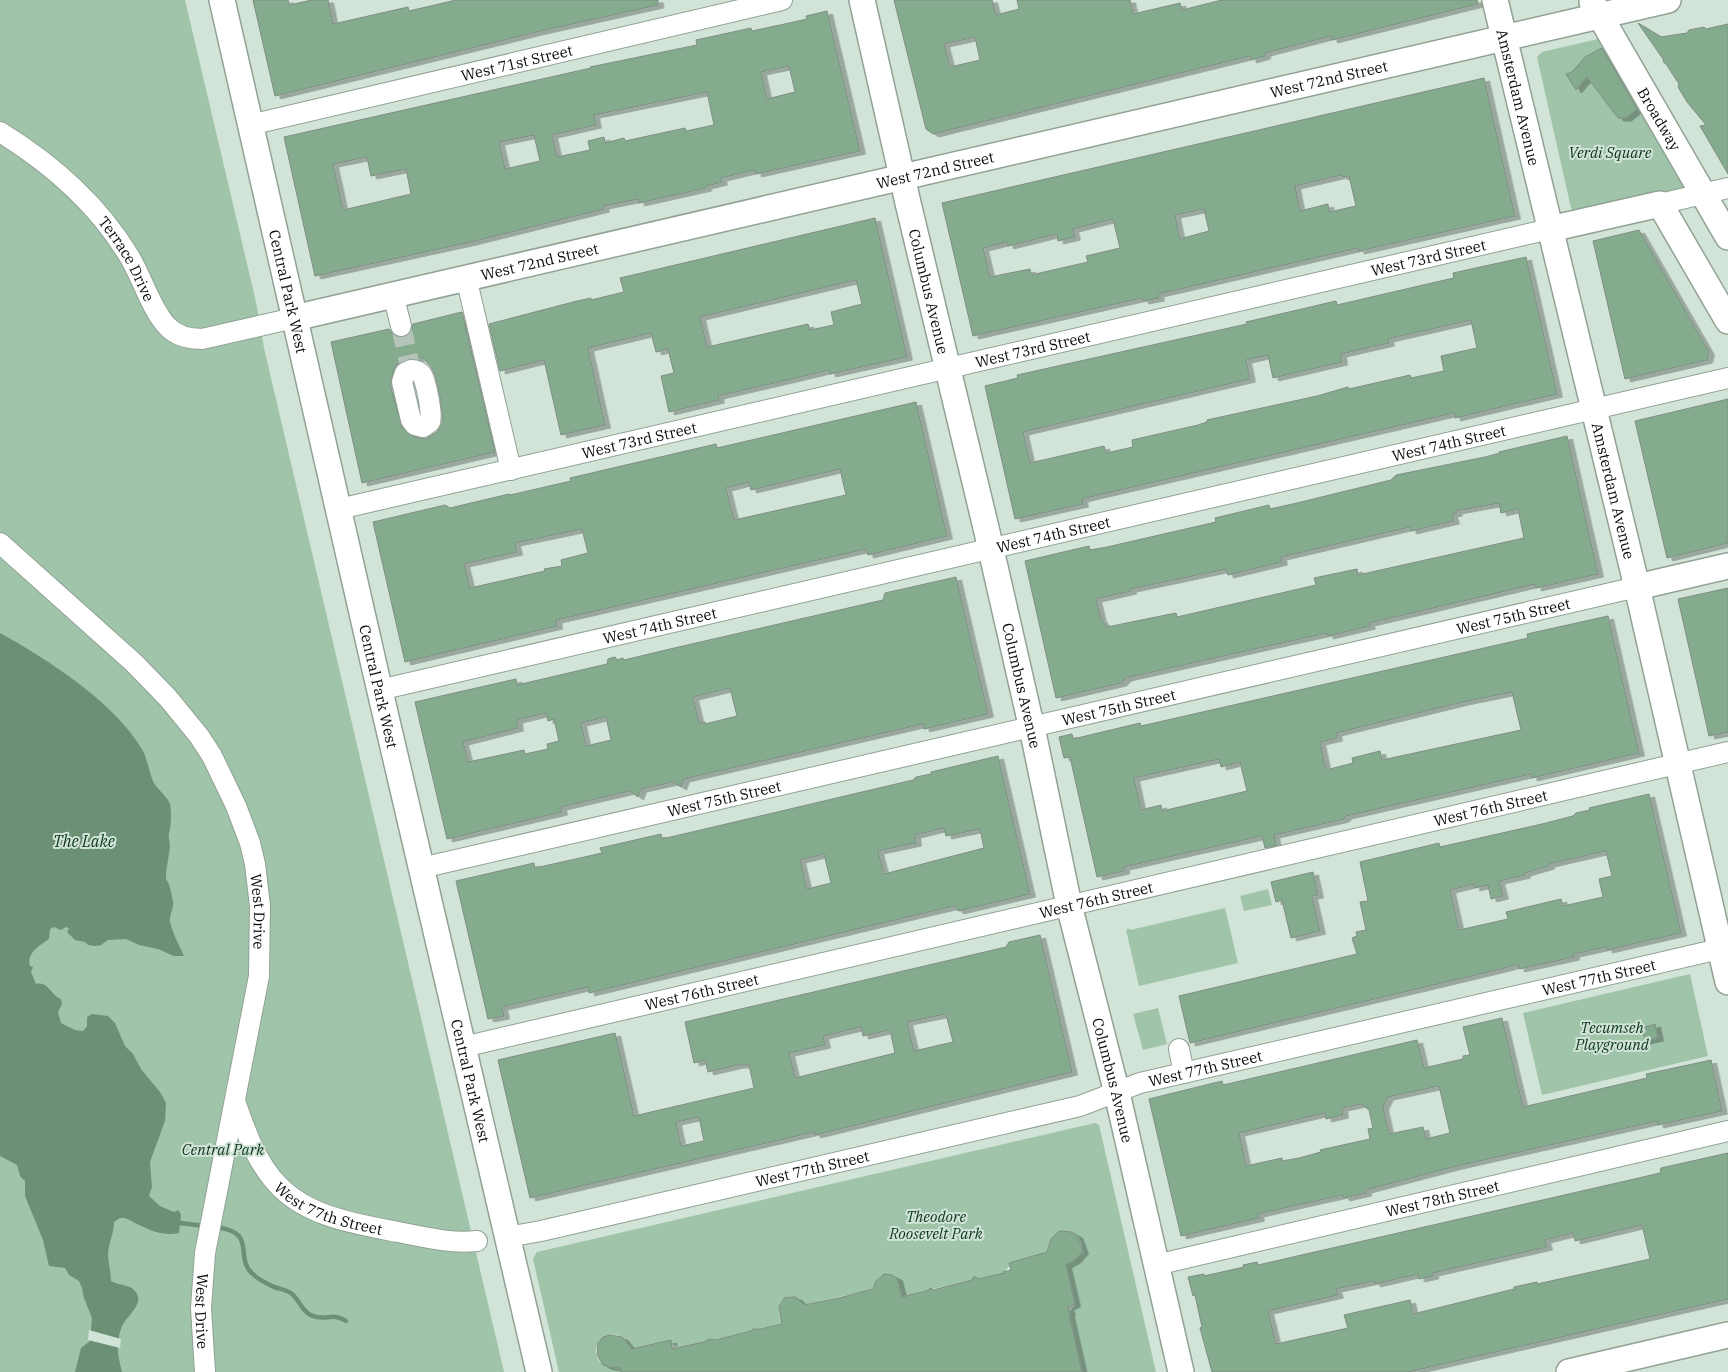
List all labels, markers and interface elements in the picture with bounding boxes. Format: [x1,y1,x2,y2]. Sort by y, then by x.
street label: Amsterdam Avenue [1493,27,1544,167]
street label: West 71st Street [459,40,574,85]
street label: West 72nd Street [1268,56,1389,101]
street label: Broadway [1634,84,1685,154]
park label: Verdi Square [1569,143,1652,162]
street label: West 72nd Street [874,147,996,192]
street label: Terrace Drive [95,212,159,304]
street label: Columbus Avenue [905,227,953,356]
street label: Central Park West [265,228,312,355]
street label: West 73rd Street [1369,235,1488,280]
street label: West 72nd Street [479,238,600,284]
street label: West 73rd Street [973,326,1092,371]
street label: West 73rd Street [580,417,698,462]
street label: West 74th Street [1390,420,1508,465]
street label: Amsterdam Avenue [1588,421,1639,561]
street label: West 74th Street [994,512,1112,556]
street label: West 75th Street [1454,593,1572,638]
street label: West 74th Street [601,603,718,647]
street label: Columbus Avenue [999,621,1046,750]
street label: Central Park West [356,623,402,750]
street label: West 75th Street [1060,684,1177,729]
street label: West 75th Street [665,776,783,820]
street label: West 76th Street [1432,785,1549,830]
water label: The Lake [53,831,115,851]
street label: West Drive [247,873,270,950]
street label: West 76th Street [1037,877,1155,922]
street label: West 77th Street [1540,955,1658,999]
street label: West 76th Street [643,969,760,1014]
street label: Columbus Avenue [1089,1016,1138,1144]
street label: Central Park West [447,1017,495,1144]
park label: Tecumseh Playground [1574,1018,1650,1054]
street label: West 77th Street [1146,1046,1264,1090]
park label: Central Park [182,1140,264,1159]
street label: West 77th Street [753,1146,871,1190]
street label: West 78th Street [1383,1175,1501,1220]
street label: West 77th Street [270,1177,384,1238]
park label: Theodore Roosevelt Park [888,1207,983,1243]
street label: West Drive [191,1273,213,1350]

